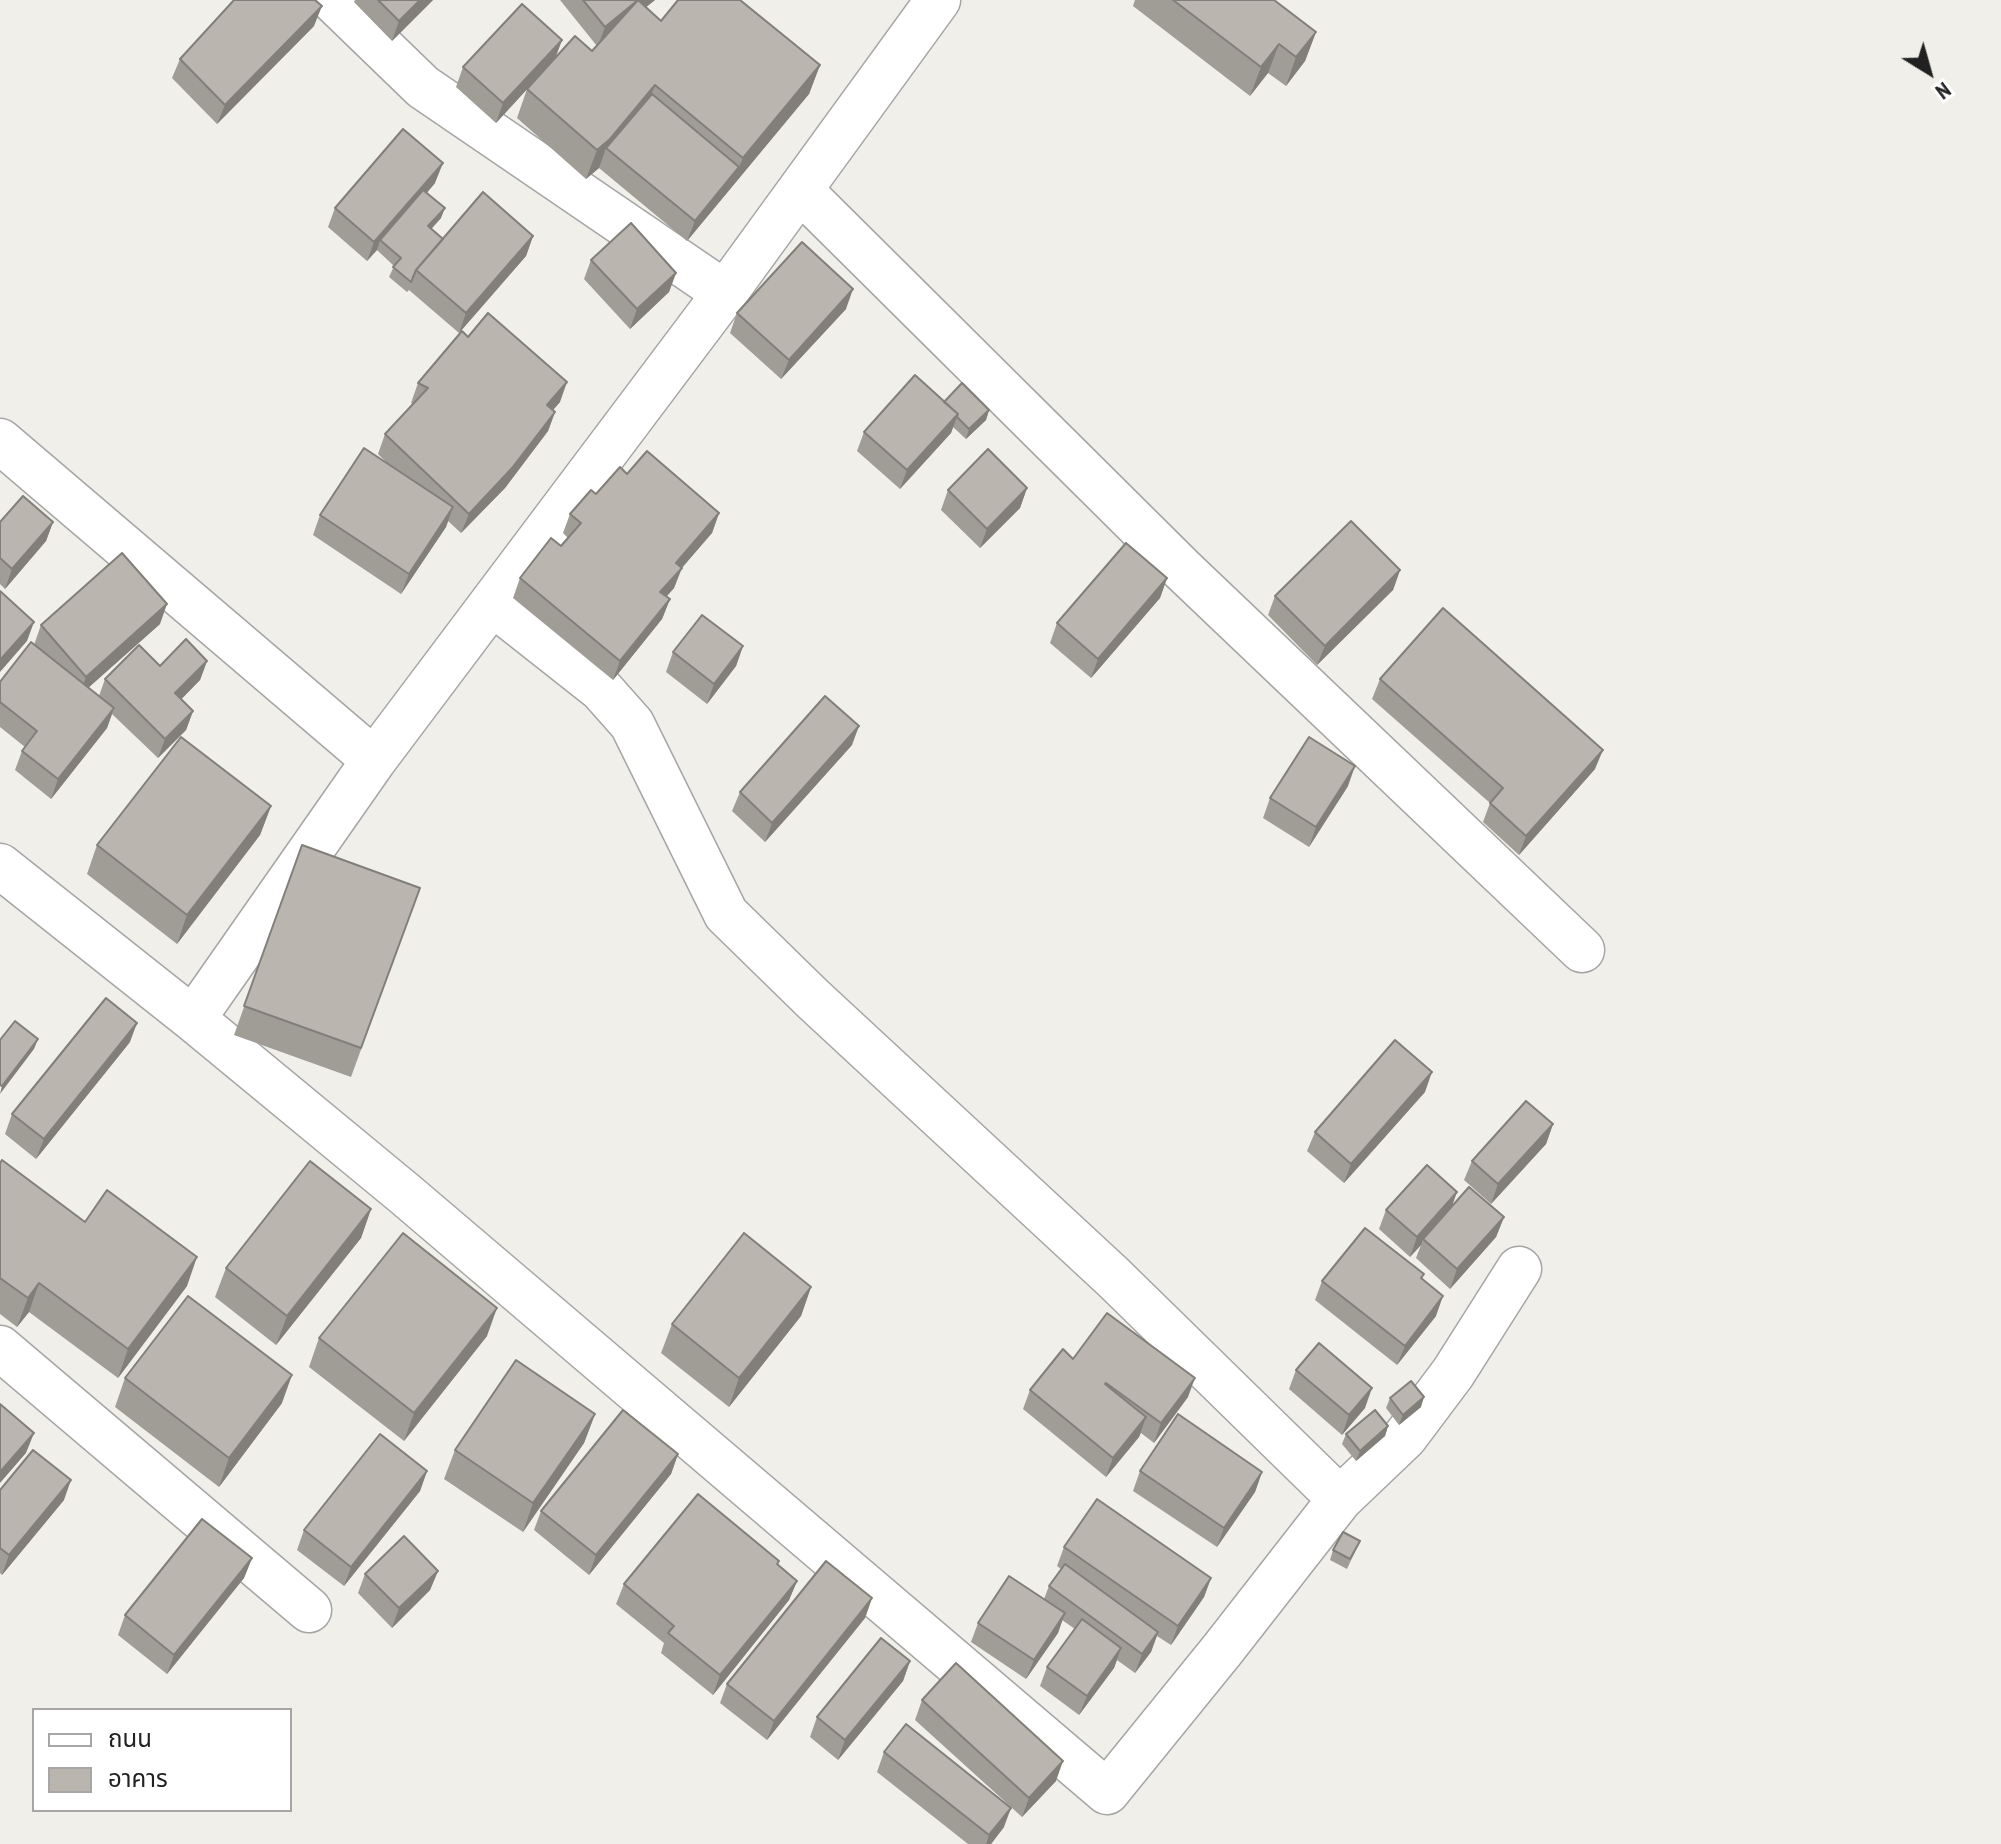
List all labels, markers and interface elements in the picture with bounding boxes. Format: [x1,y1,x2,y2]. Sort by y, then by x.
north arrow [1889,32,1969,112]
text: N [1930,76,1957,106]
legend [32,1708,292,1812]
text: ถนน [108,1723,152,1754]
text: อาคาร [108,1763,168,1794]

